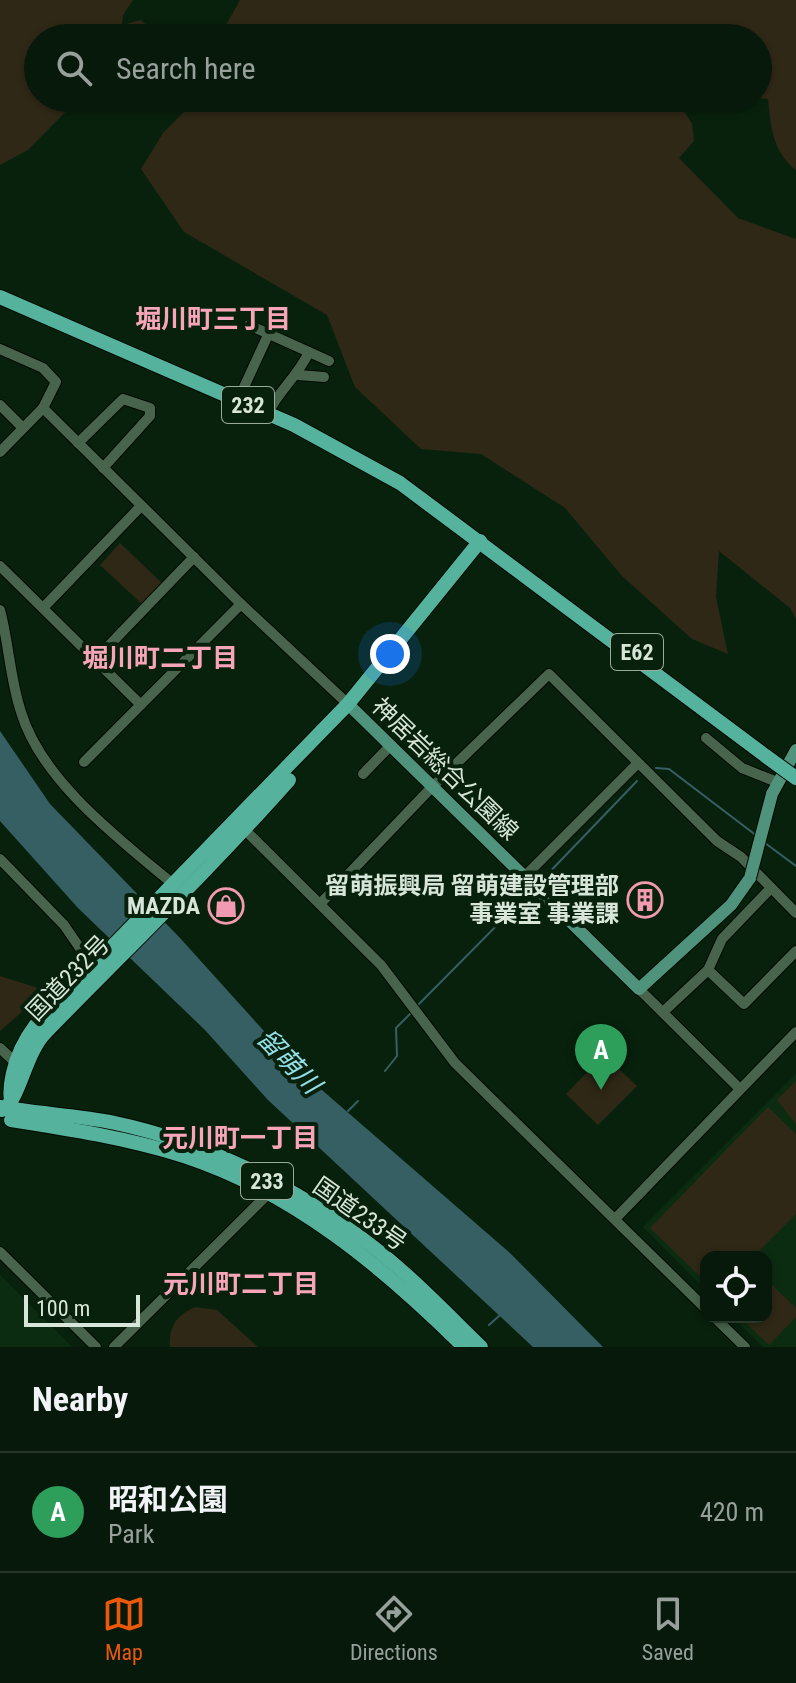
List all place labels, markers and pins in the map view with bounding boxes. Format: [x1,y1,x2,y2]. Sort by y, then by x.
place label: 留萌振興局 留萌建設管理部 事業室 事業課 [325,872,619,928]
building icon: 留萌振興局 留萌建設管理部 事業室 事業課 [626,881,664,919]
shop icon: MAZDA [207,887,245,925]
place label: MAZDA [127,892,201,920]
pin: A [575,1024,627,1090]

